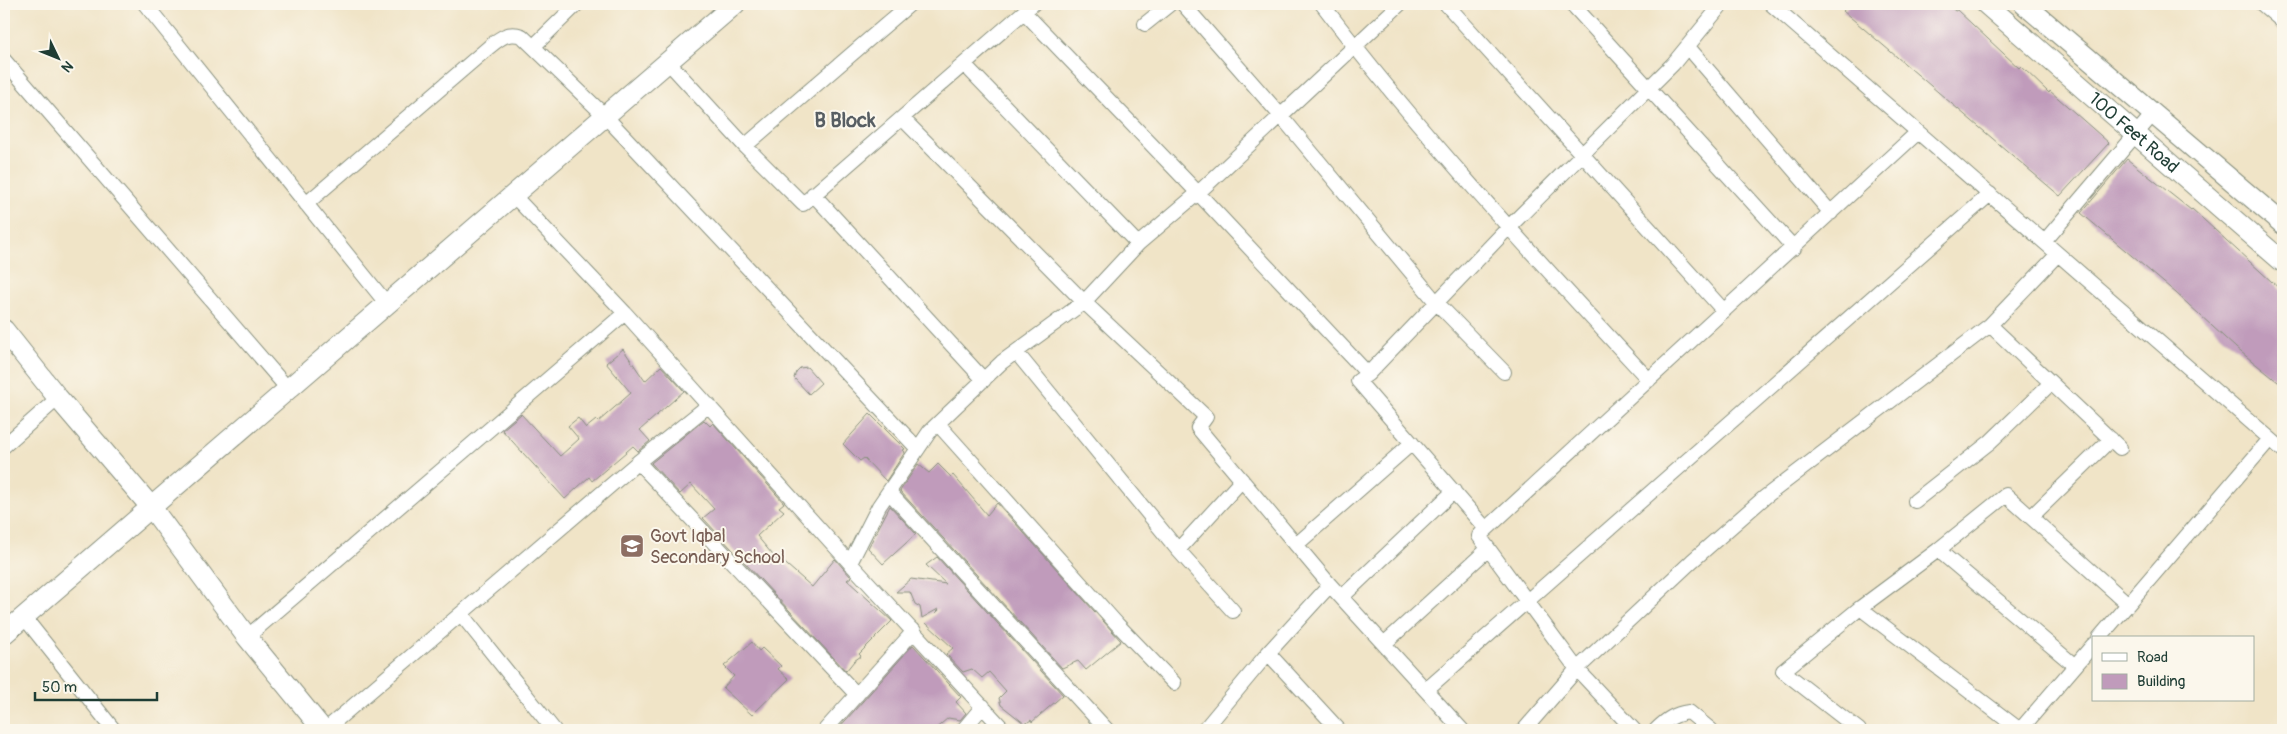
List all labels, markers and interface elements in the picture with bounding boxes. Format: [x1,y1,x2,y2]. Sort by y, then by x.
north arrow [32,32,82,82]
text: N [58,57,77,76]
street label: 100 Feet Road [2084,87,2183,178]
district label: B Block [815,108,876,133]
place label: Govt Iqbal Secondary School [650,525,785,569]
school or university icon: Govt Iqbal Secondary School [619,533,645,559]
legend [2092,636,2254,702]
text: Road [2137,648,2168,667]
scale bar [35,669,158,701]
text: Building [2137,672,2185,691]
text: 50 m [42,678,77,697]

